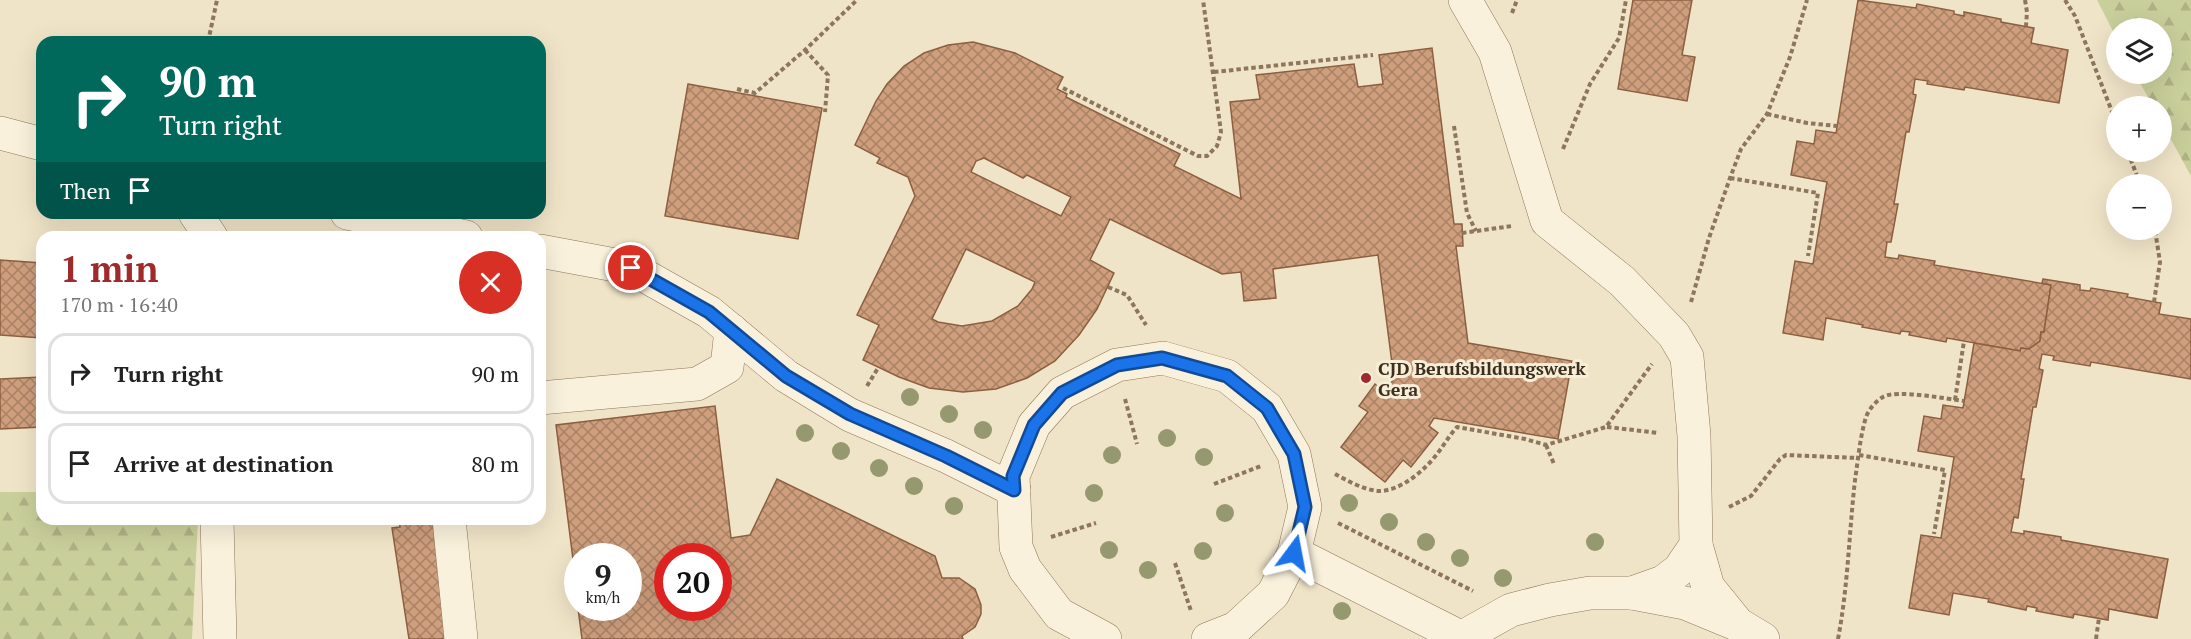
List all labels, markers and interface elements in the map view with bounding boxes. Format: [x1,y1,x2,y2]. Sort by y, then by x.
map controls [2106,18,2172,240]
button: layers [2106,18,2172,84]
text: 90 m [159,53,257,109]
icon: right [60,60,138,138]
button: + [2106,96,2172,162]
text: Turn right [159,107,282,143]
icon: arrive [123,174,156,207]
button: − [2106,174,2172,240]
text: Then [60,176,111,205]
pin [605,242,656,293]
text: 1 min [60,245,158,292]
button: close [459,251,522,314]
icon: arrive [614,251,647,284]
text: 170 m · 16:40 [60,291,178,318]
place label: CJD Berufsbildungswerk Gera [1378,356,1586,401]
icon: right [63,357,96,390]
text: Turn right [114,359,223,388]
text: 90 m [471,359,519,388]
marker: CJD Berufsbildungswerk Gera [1359,371,1373,385]
icon: arrive [63,447,96,480]
text: Arrive at destination [114,449,333,478]
text: 80 m [471,449,519,478]
position arrow [1262,521,1326,585]
speed limit sign: 20 [654,543,732,621]
text: 9 [595,555,611,595]
text: km/h [586,587,620,607]

